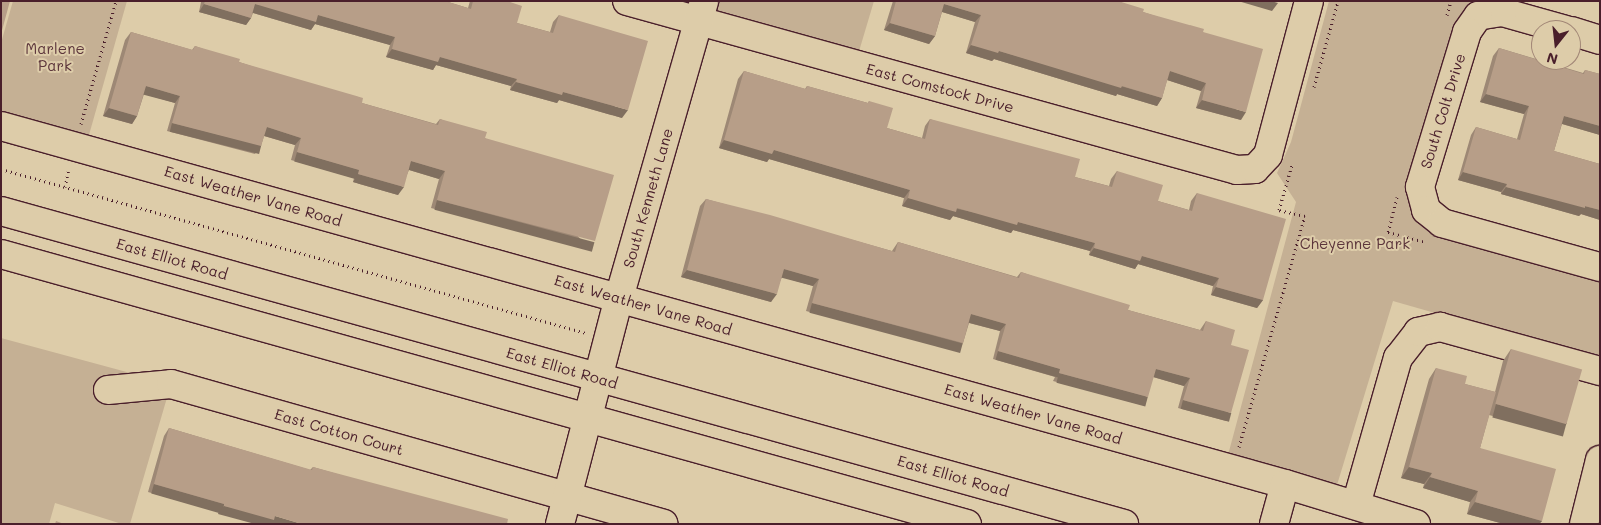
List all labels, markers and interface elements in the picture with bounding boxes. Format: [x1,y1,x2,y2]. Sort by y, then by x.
north arrow [1531,20,1581,70]
park label: Marlene Park [25,39,85,74]
text: N [1544,48,1560,70]
street label: South Colt Drive [1417,51,1469,171]
street label: East Comstock Drive [864,60,1016,116]
street label: South Kenneth Lane [619,126,677,270]
street label: East Weather Vane Road [162,162,344,230]
street label: East Elliot Road [114,234,230,284]
park label: Cheyenne Park [1300,235,1410,253]
street label: East Weather Vane Road [552,271,734,339]
street label: East Elliot Road [504,343,620,393]
street label: East Weather Vane Road [942,380,1124,448]
street label: East Cotton Court [272,405,406,459]
street label: East Elliot Road [895,451,1011,501]

